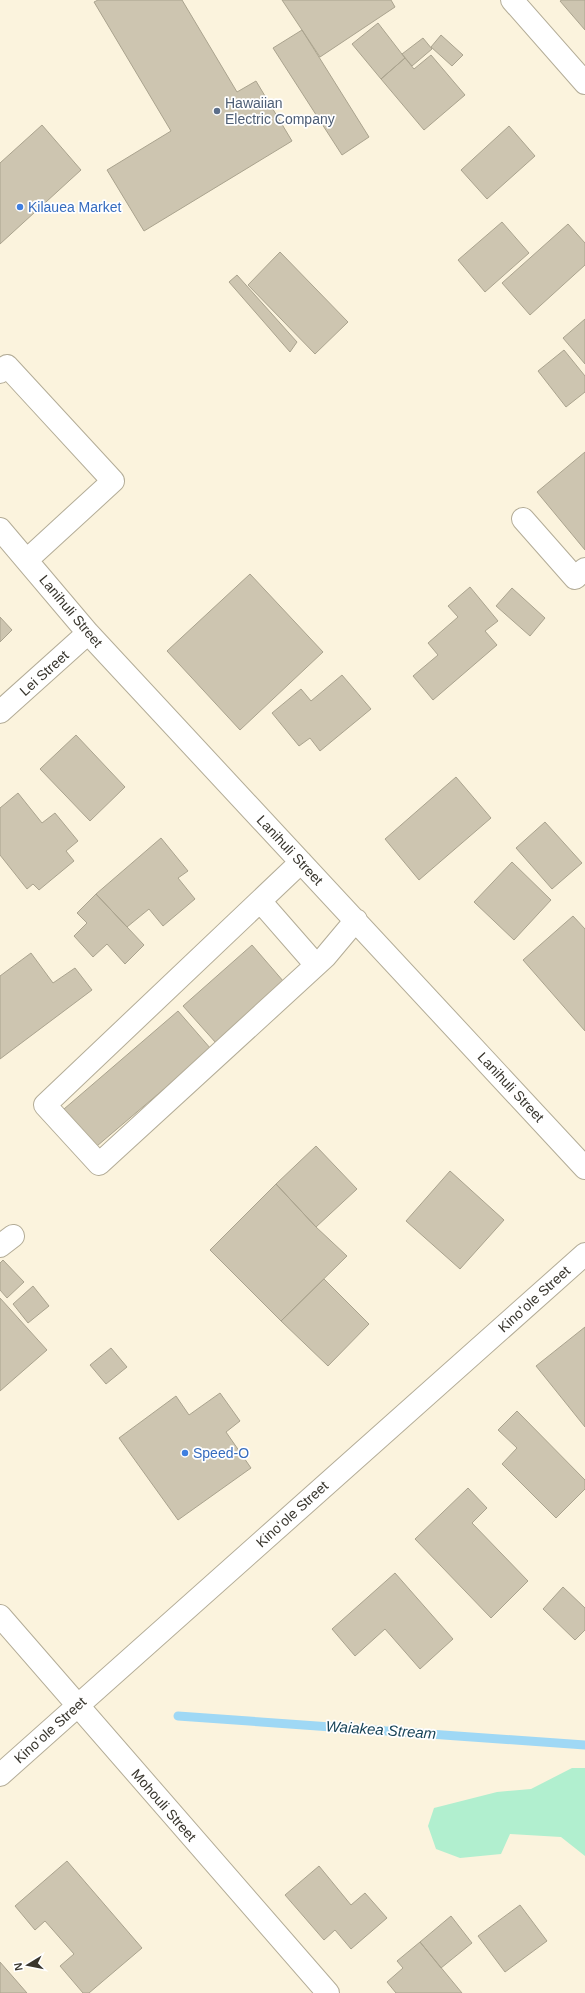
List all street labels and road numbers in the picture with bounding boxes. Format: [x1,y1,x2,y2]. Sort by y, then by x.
street label: Lanihuli Street [36,572,106,651]
street label: Lei Street [16,647,72,699]
street label: Lanihuli Street [254,812,326,888]
street label: Lanihuli Street [475,1049,547,1125]
street label: Kinoʻole Street [495,1263,573,1335]
street label: Kinoʻole Street [253,1478,331,1550]
street label: Kinoʻole Street [11,1694,89,1766]
street label: Mohouli Street [128,1766,200,1844]

